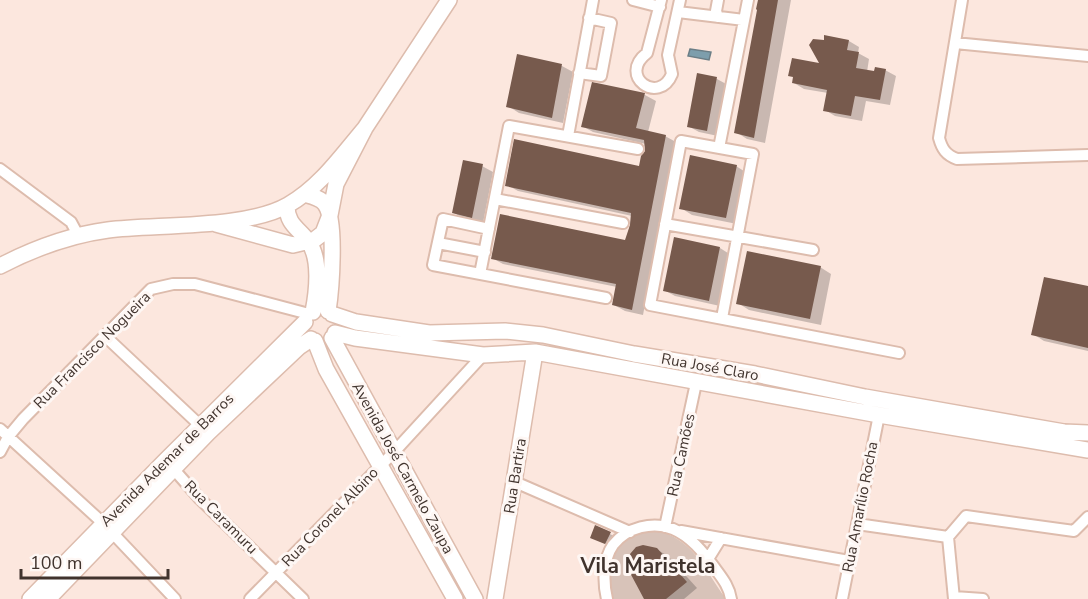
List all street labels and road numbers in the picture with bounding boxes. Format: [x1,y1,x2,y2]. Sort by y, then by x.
street label: Rua Francisco Nogueira [29,287,155,413]
street label: Rua José Claro [660,349,760,385]
street label: Avenida José Carmelo Zaupa [347,379,459,557]
street label: Avenida Ademar de Barros [96,389,238,531]
street label: Rua Camões [662,412,700,498]
street label: Rua Bartira [499,437,531,515]
street label: Rua Amarílio Rocha [838,440,882,574]
street label: Rua Coronel Albino [277,463,383,571]
street label: Rua Caramuru [180,476,262,558]

